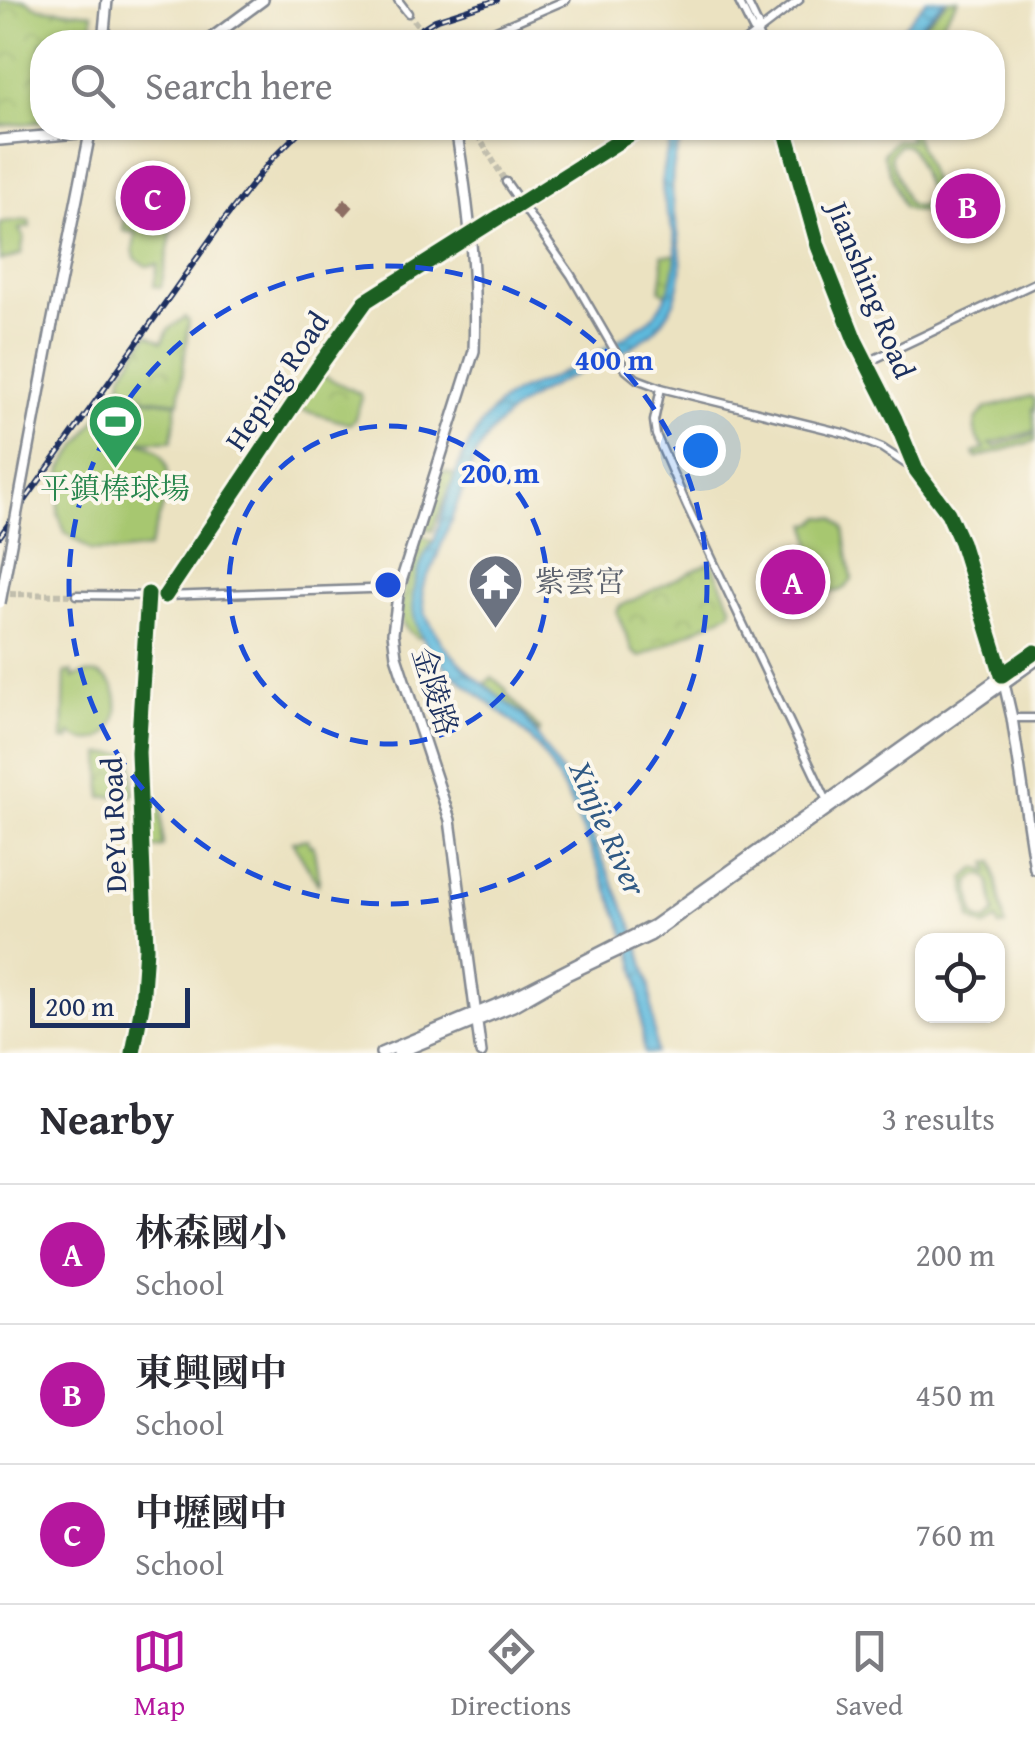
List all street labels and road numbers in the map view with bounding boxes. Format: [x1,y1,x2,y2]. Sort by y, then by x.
street label: Jianshing Road [815,191,927,385]
street label: Heping Road [213,302,339,459]
street label: 金陵路 [402,641,470,740]
street label: DeYu Road [89,756,137,894]

